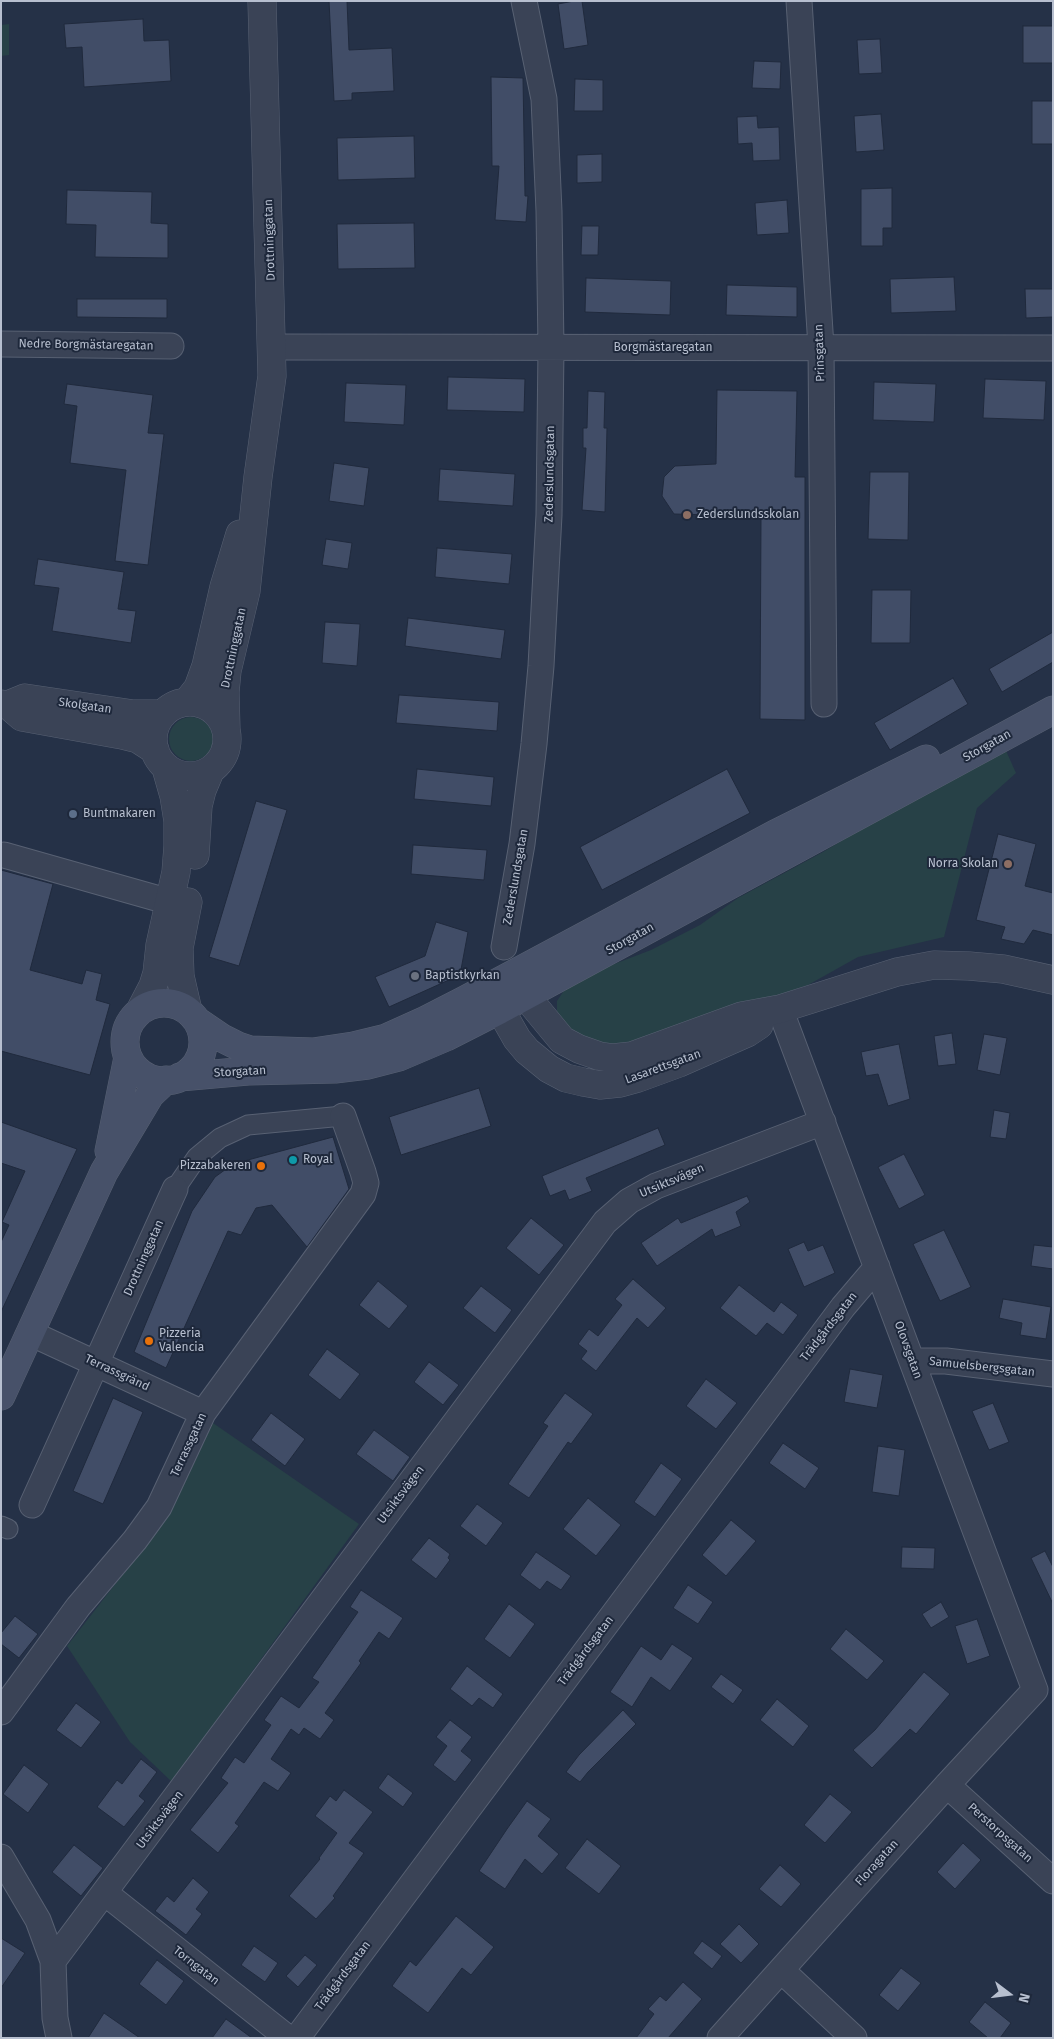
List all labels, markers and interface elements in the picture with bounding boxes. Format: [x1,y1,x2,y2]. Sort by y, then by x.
street label: Drottninggatan [261,199,279,281]
street label: Prinsgatan [812,324,828,382]
street label: Nedre Borgmästaregatan [18,337,154,353]
street label: Borgmästaregatan [613,341,713,355]
street label: Zederslundsgatan [542,425,558,523]
place label: Zederslundsskolan [697,508,799,522]
marker: Zederslundsskolan [681,509,693,521]
street label: Drottninggatan [218,607,250,689]
street label: Skolgatan [58,695,112,717]
street label: Storgatan [961,727,1013,765]
place label: Buntmakaren [83,807,156,821]
marker: Buntmakaren [67,808,79,820]
street label: Zederslundsgatan [500,828,532,926]
place label: Norra Skolan [928,857,998,871]
marker: Norra Skolan [1002,858,1014,870]
street label: Storgatan [604,920,656,958]
place label: Baptistkyrkan [425,969,500,983]
marker: Baptistkyrkan [409,970,421,982]
street label: Lasarettsgatan [623,1047,703,1087]
street label: Storgatan [213,1063,267,1081]
place label: Royal [303,1153,333,1167]
marker: Royal [287,1154,299,1166]
place label: Pizzabakeren [180,1159,251,1173]
marker: Pizzabakeren [255,1160,267,1172]
street label: Utsiktsvägen [637,1161,707,1201]
street label: Drottninggatan [121,1218,167,1298]
street label: Trädgårdsgatan [798,1290,860,1364]
street label: Olovsgatan [891,1319,925,1381]
place label: Pizzeria Valencia [159,1327,204,1355]
marker: Pizzeria Valencia [143,1335,155,1347]
street label: Terrassgränd [82,1352,152,1394]
street label: Samuelsbergsgatan [928,1354,1036,1380]
street label: Terrassgatan [168,1411,210,1479]
street label: Utsiktsvägen [375,1463,427,1527]
street label: Trädgårdsgatan [555,1613,617,1689]
street label: Utsiktsvägen [134,1788,186,1852]
street label: Perstorpsgatan [965,1800,1035,1866]
street label: Floragatan [853,1837,901,1889]
street label: Trädgårdsgatan [312,1938,374,2014]
street label: Torngatan [170,1944,222,1988]
north arrow [984,1969,1034,2019]
text: N [1015,1991,1033,2005]

